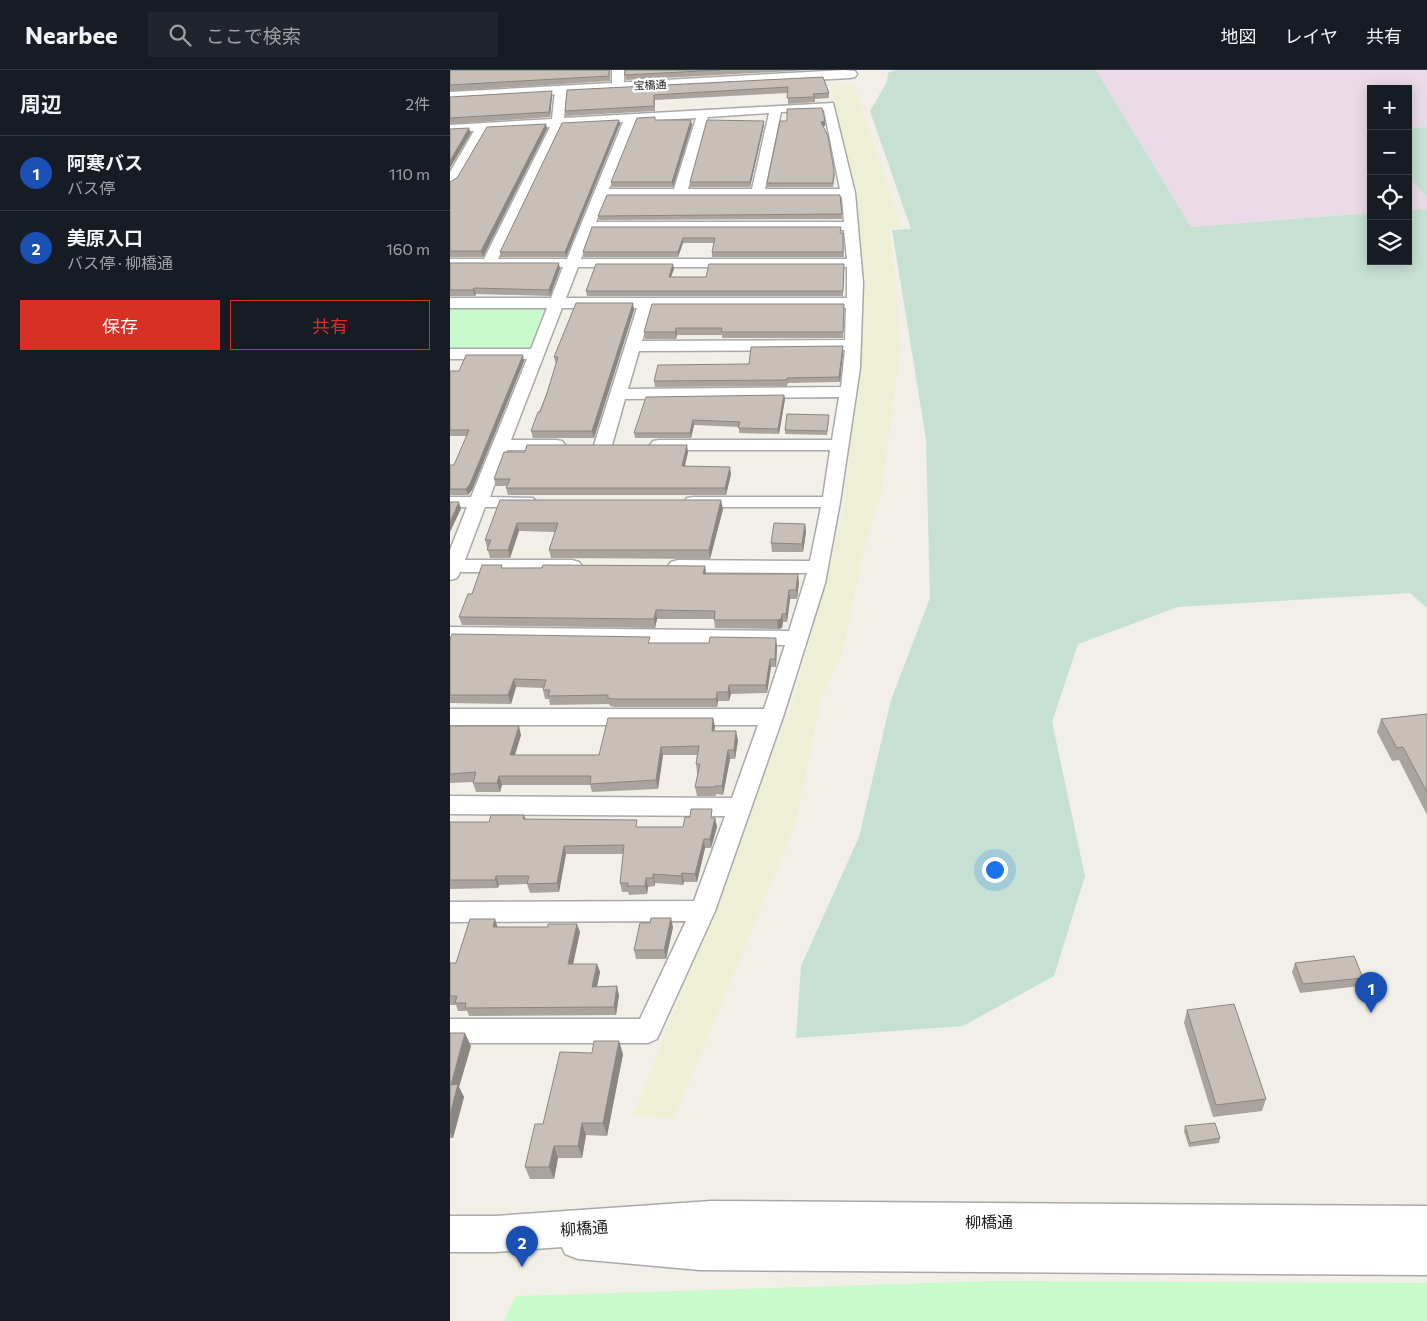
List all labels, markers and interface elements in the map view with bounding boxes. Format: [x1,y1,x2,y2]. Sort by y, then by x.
search box [148,12,498,57]
text: Nearbee [25,20,118,49]
icon: search [166,21,194,49]
text: ここで検索 [206,24,301,47]
text: 地図 [1221,25,1257,47]
text: レイヤ [1285,25,1338,47]
text: 共有 [1366,25,1402,47]
street label: 宝橋通 [633,77,667,92]
map controls [1367,85,1412,265]
button: + [1367,85,1412,130]
text: 周辺 [20,91,62,116]
text: 2件 [405,94,430,113]
button: − [1367,130,1412,175]
text: 阿寒バス [67,151,143,174]
text: 1 [32,164,40,183]
text: 110 m [389,164,430,183]
button: locate [1367,175,1412,220]
text: バス停 [67,178,115,197]
button: layers [1367,220,1412,265]
text: 美原入口 [67,226,143,249]
text: 2 [31,239,41,258]
text: 160 m [386,239,430,258]
text: バス停 · 柳橋通 [67,253,173,272]
button: 保存 [20,300,220,350]
button: 共有 [230,300,430,350]
your location [982,857,1008,883]
pin: 1 [1355,972,1387,1013]
street label: 柳橋通 [965,1212,1013,1231]
street label: 柳橋通 [559,1216,609,1239]
pin: 2 [506,1226,538,1267]

